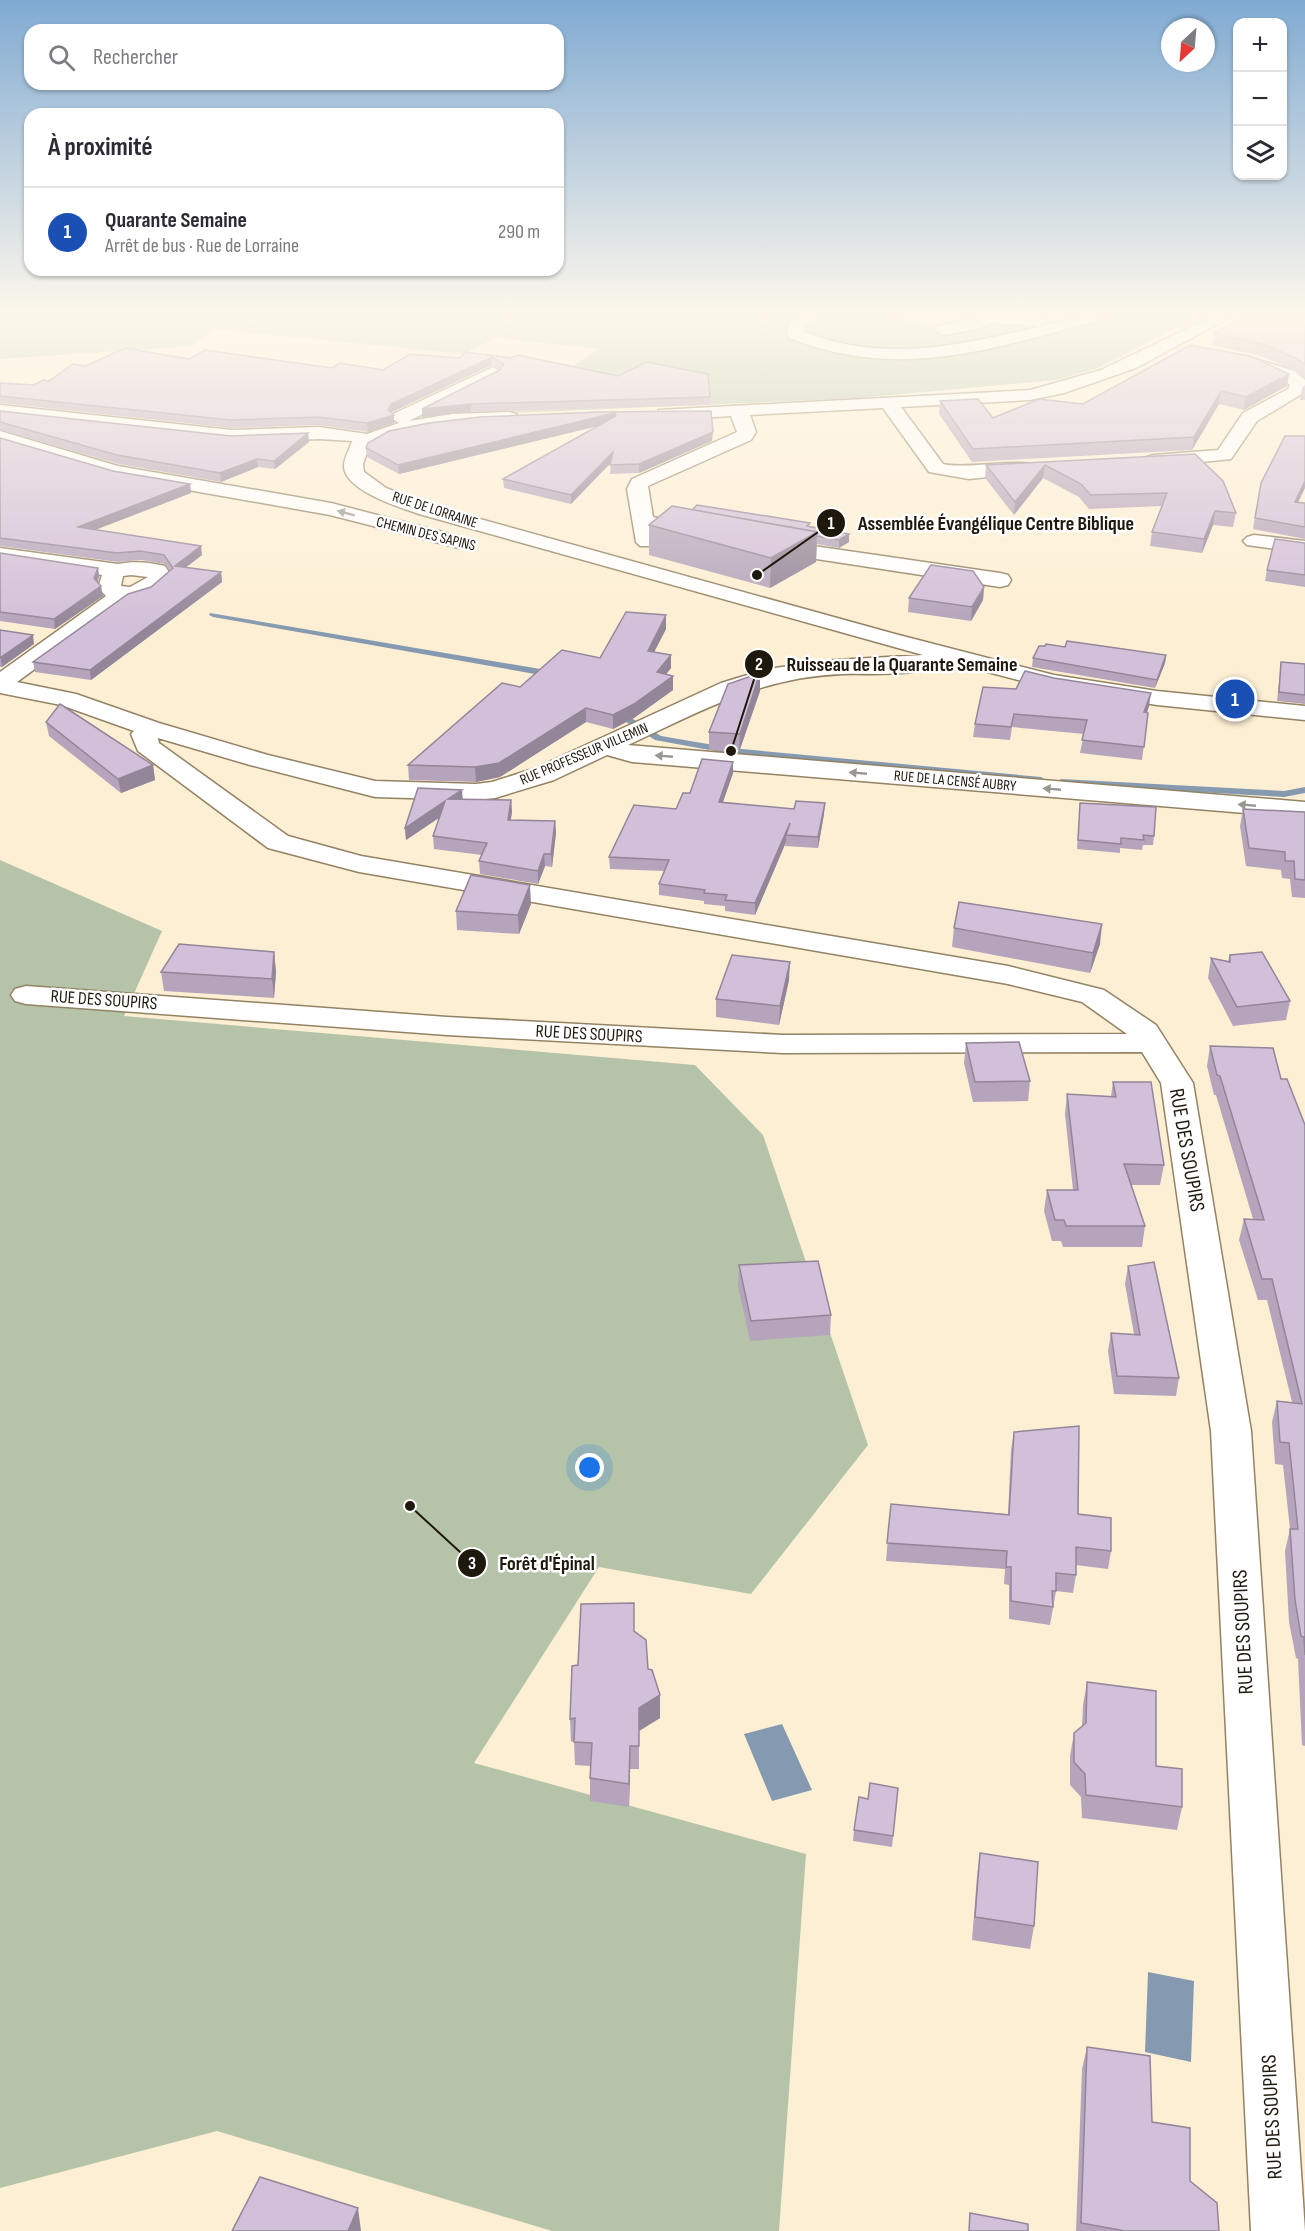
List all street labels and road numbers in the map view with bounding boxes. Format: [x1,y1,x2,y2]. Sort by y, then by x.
street label: RUE DE LORRAINE [390,487,480,533]
street label: CHEMIN DES SAPINS [374,512,478,556]
street label: RUE PROFESSEUR VILLEMIN [517,718,651,790]
street label: RUE DE LA CENSÉ AUBRY [893,766,1018,796]
street label: RUE DES SOUPIRS [50,986,158,1014]
street label: RUE DES SOUPIRS [535,1021,643,1047]
street label: RUE DES SOUPIRS [1164,1086,1210,1214]
street label: RUE DES SOUPIRS [1227,1569,1259,1695]
street label: RUE DES SOUPIRS [1256,2054,1288,2180]

